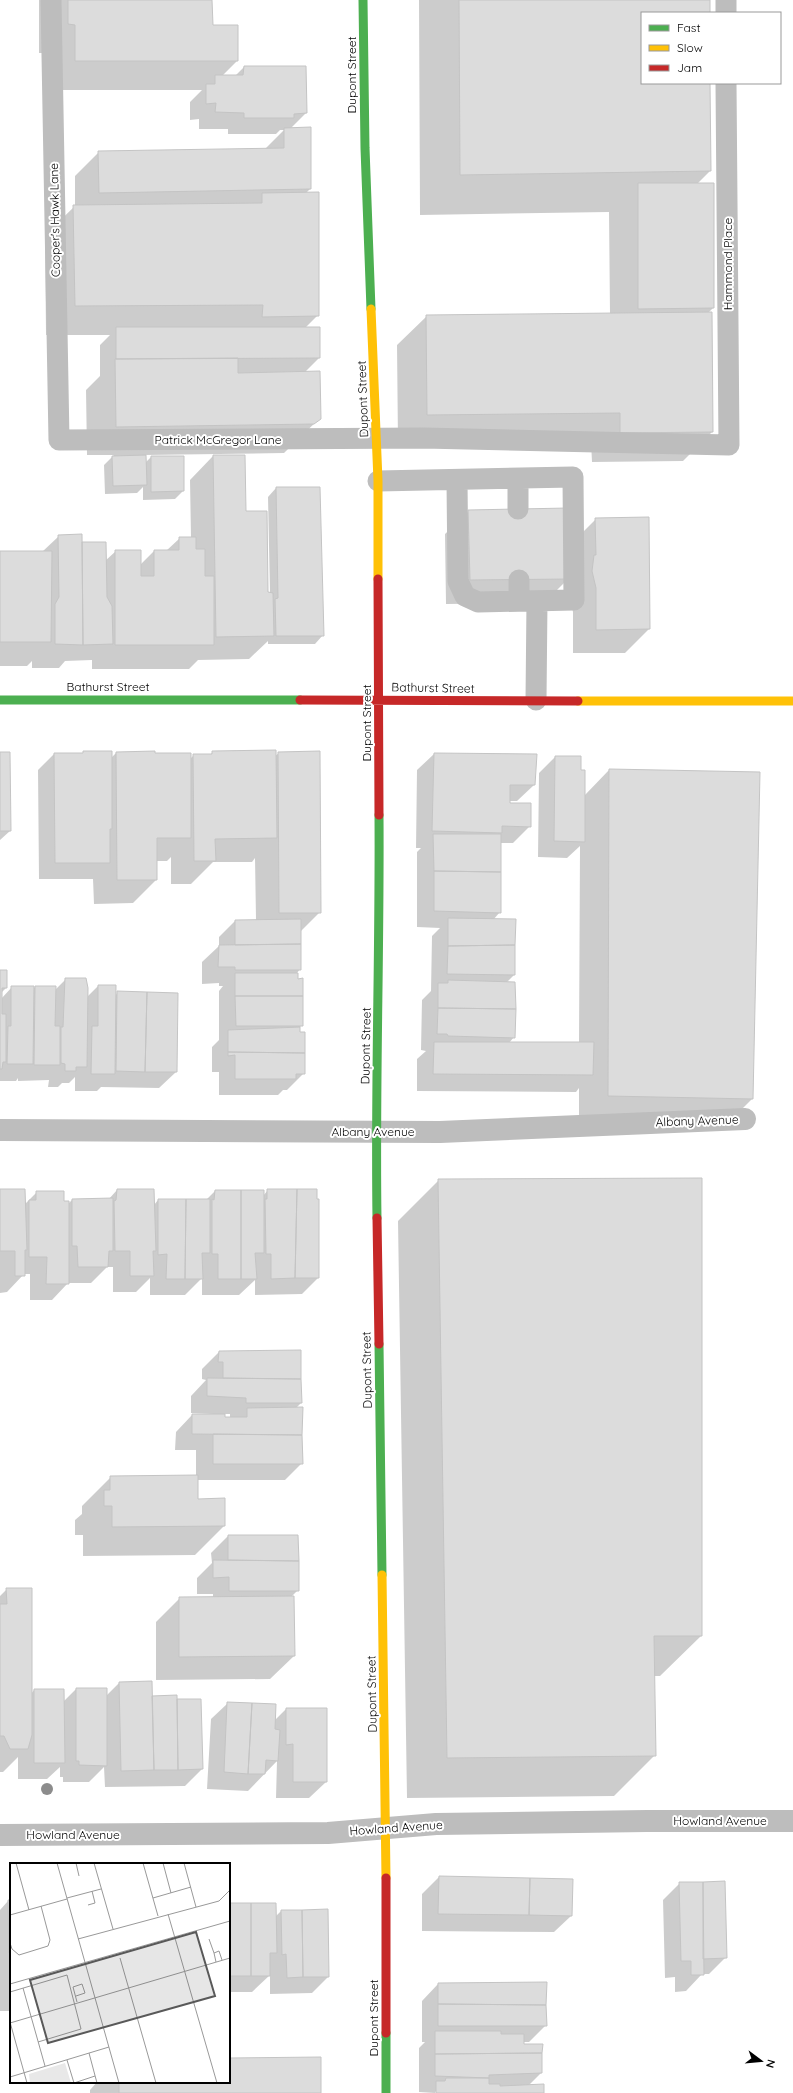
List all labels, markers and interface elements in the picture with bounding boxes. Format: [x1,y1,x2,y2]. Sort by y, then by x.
legend [641,12,781,84]
text: Fast [677,20,701,35]
street label: Dupont Street [344,36,359,114]
text: Slow [677,40,703,55]
text: Jam [677,60,702,75]
street label: Cooper's Hawk Lane [46,163,63,277]
street label: Hammond Place [720,217,735,310]
street label: Dupont Street [354,360,371,438]
street label: Patrick McGregor Lane [155,432,282,447]
street label: Bathurst Street [66,679,150,694]
street label: Bathurst Street [391,679,475,696]
street label: Dupont Street [359,684,374,762]
street label: Dupont Street [357,1007,374,1085]
street label: Albany Avenue [655,1112,739,1129]
street label: Albany Avenue [331,1124,415,1139]
street label: Dupont Street [358,1331,375,1409]
street label: Dupont Street [363,1655,380,1733]
street label: Howland Avenue [673,1813,767,1828]
street label: Howland Avenue [349,1817,443,1838]
street label: Howland Avenue [26,1827,120,1842]
inset map [10,1863,230,2083]
street label: Dupont Street [366,1979,381,2057]
north arrow [741,2041,781,2081]
text: N [763,2058,778,2070]

